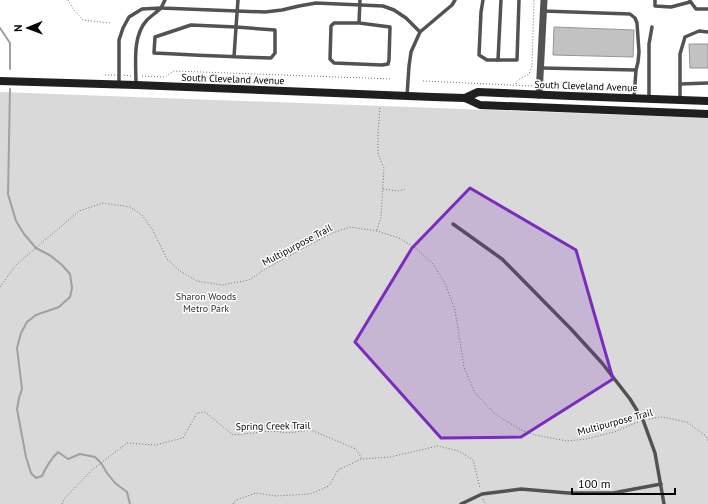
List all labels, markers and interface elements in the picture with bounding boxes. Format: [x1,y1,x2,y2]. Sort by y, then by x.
north arrow [8,8,48,48]
text: N [11,24,25,32]
street label: South Cleveland Avenue [181,71,285,87]
street label: South Cleveland Avenue [534,78,638,94]
street label: Multipurpose Trail [260,221,334,269]
park label: Sharon Woods Metro Park [176,290,236,315]
street label: Multipurpose Trail [576,406,654,438]
street label: Spring Creek Trail [236,419,310,433]
scale bar [572,470,675,496]
text: 100 m [578,476,611,491]

